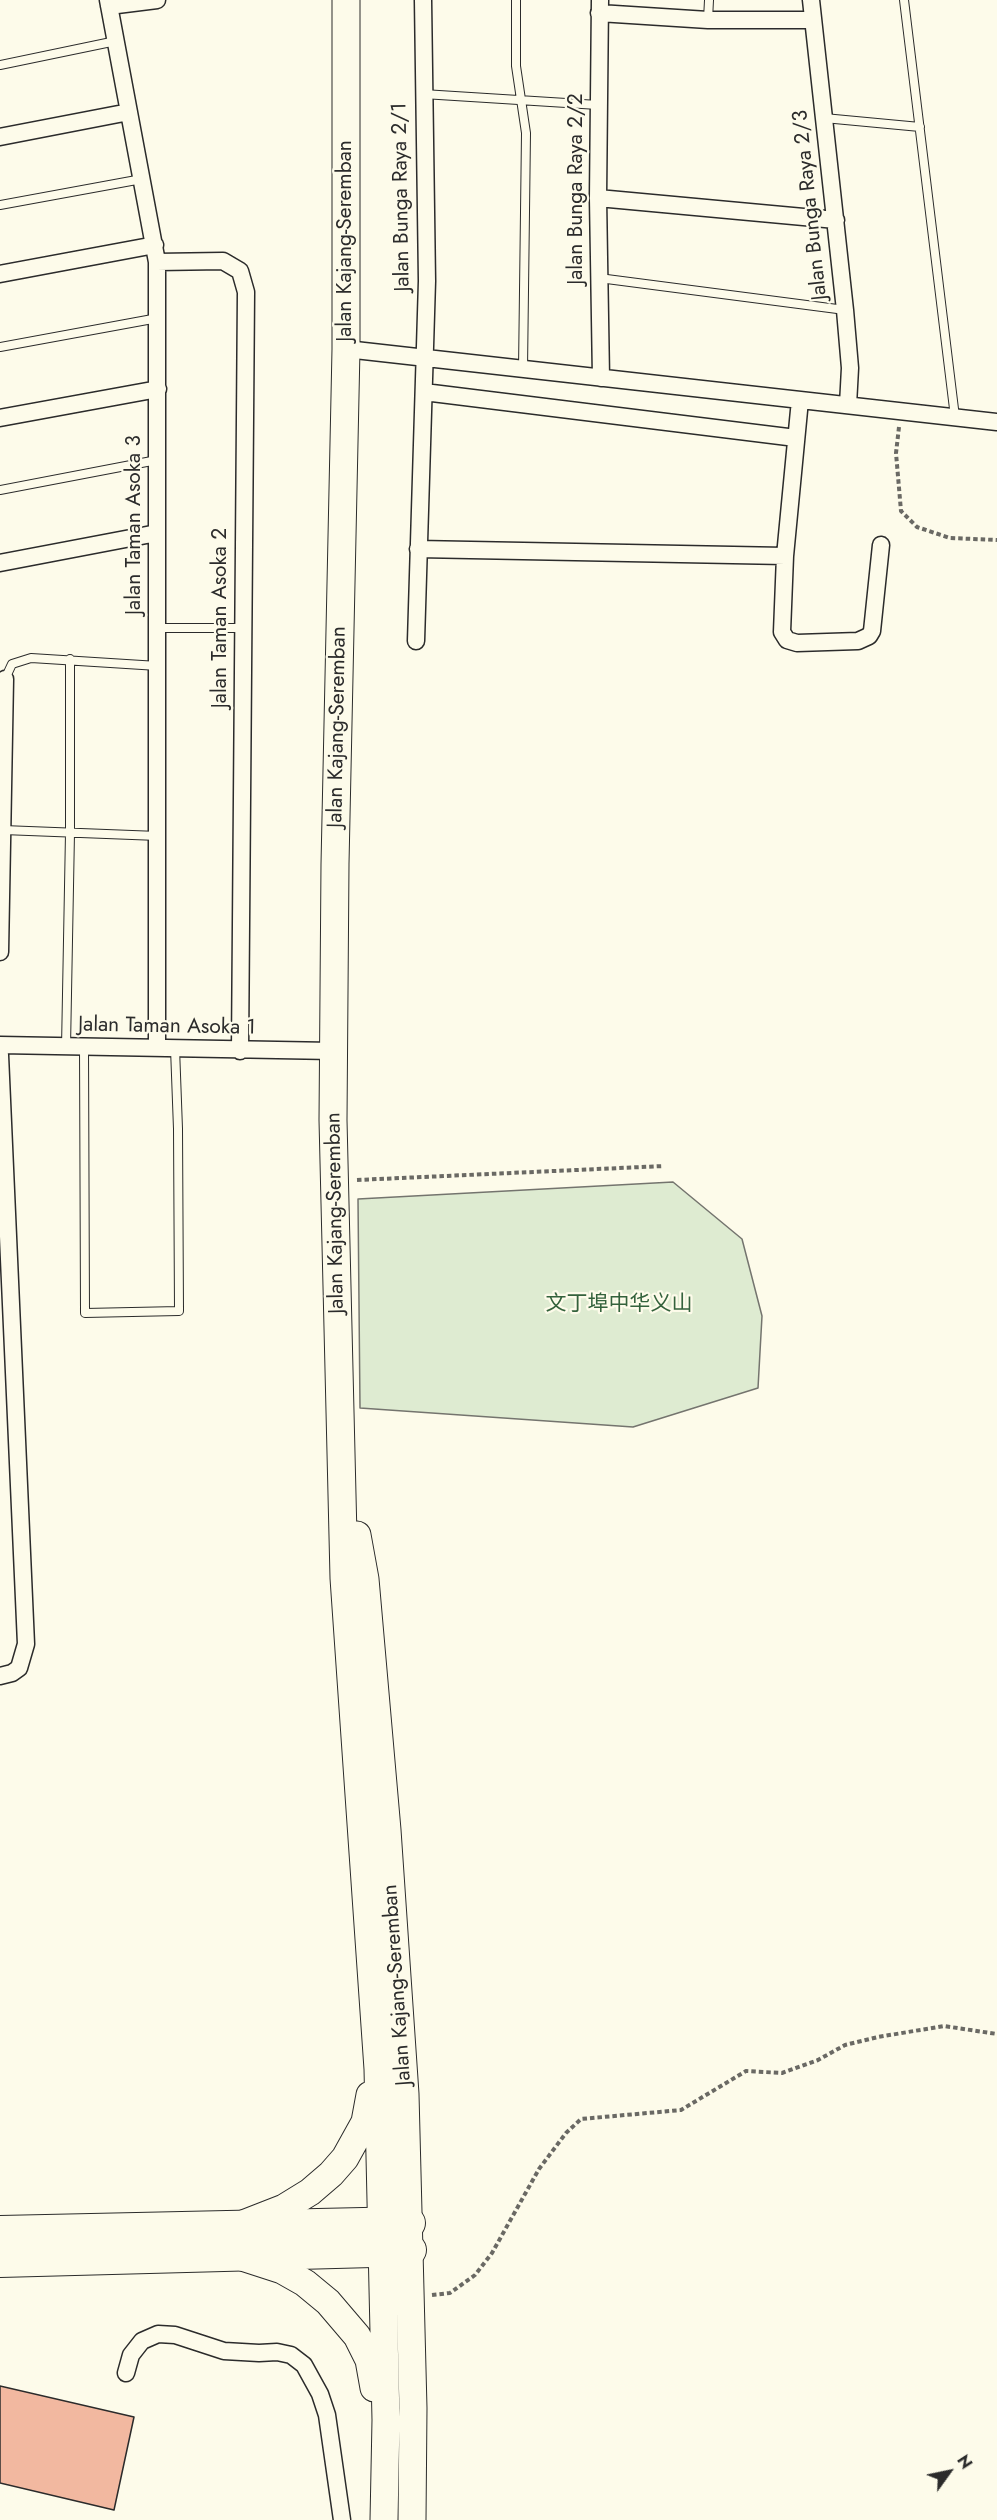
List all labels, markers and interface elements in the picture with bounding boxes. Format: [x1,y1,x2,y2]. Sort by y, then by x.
street label: Jalan Bunga Raya 2/2 [564,93,590,285]
street label: Jalan Bunga Raya 2/1 [388,102,416,292]
street label: Jalan Bunga Raya 2/3 [788,109,834,301]
street label: Jalan Kajang-Seremban [333,140,359,342]
street label: Jalan Taman Asoka 3 [122,435,148,615]
street label: Jalan Taman Asoka 2 [208,528,234,708]
street label: Jalan Kajang-Seremban [324,626,352,828]
street label: Jalan Taman Asoka 1 [78,1013,256,1041]
street label: Jalan Kajang-Seremban [322,1112,350,1314]
park label: 文丁埠中华义山 [546,1292,692,1318]
street label: Jalan Kajang-Seremban [378,1884,418,2086]
north arrow [919,2442,979,2502]
text: N [951,2450,978,2474]

